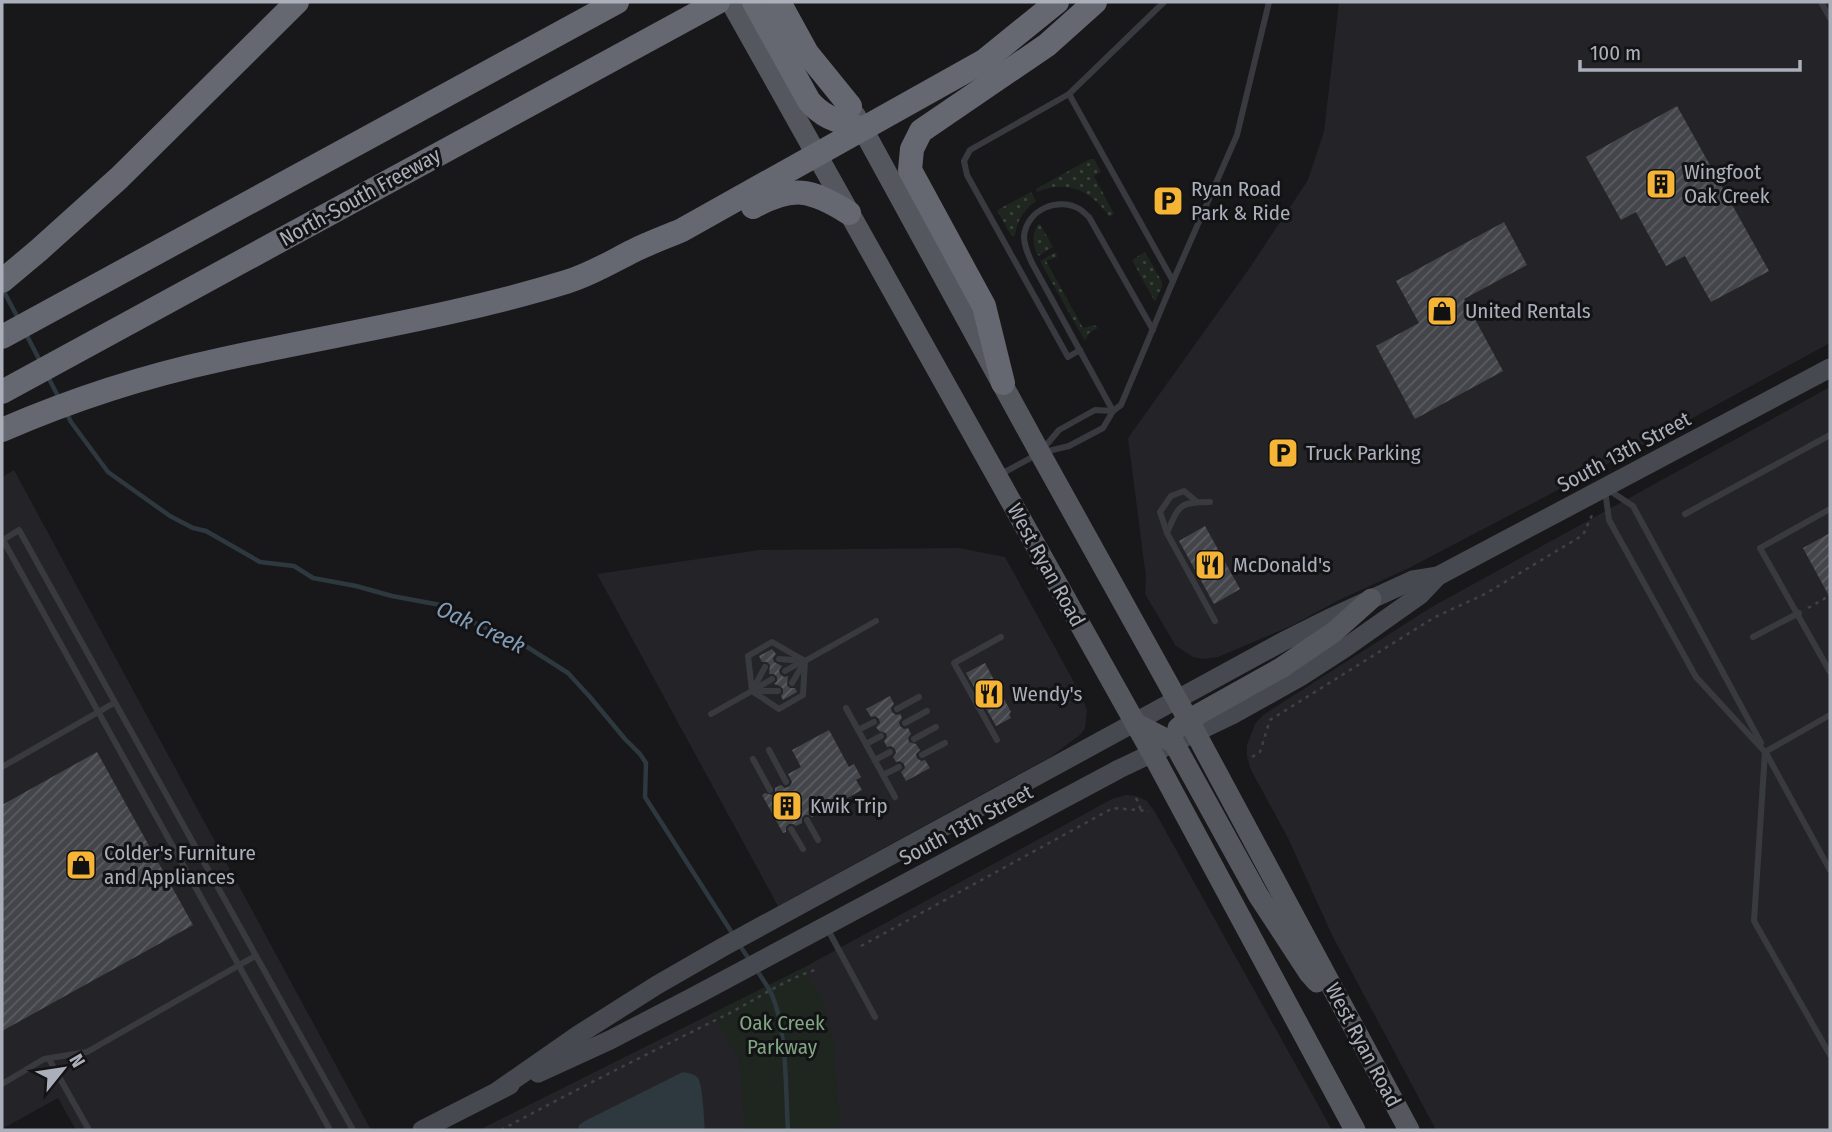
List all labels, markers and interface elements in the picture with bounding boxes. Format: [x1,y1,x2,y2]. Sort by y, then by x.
scale bar [1580,28,1800,72]
text: 100 m [1590,40,1641,66]
street label: North-South Freeway [275,142,446,252]
place label: Wingfoot Oak Creek [1684,159,1770,209]
building icon: Wingfoot Oak Creek [1644,167,1678,201]
place label: Ryan Road Park & Ride [1191,176,1291,226]
parking icon: Ryan Road Park & Ride [1151,184,1185,218]
shop icon: United Rentals [1425,294,1459,328]
place label: United Rentals [1465,298,1591,324]
street label: South 13th Street [1553,406,1695,498]
parking icon: Truck Parking [1266,436,1300,470]
place label: Truck Parking [1306,440,1421,466]
street label: West Ryan Road [1001,499,1091,631]
restaurant icon: McDonald's [1193,548,1227,582]
place label: McDonald's [1233,552,1331,578]
water label: Oak Creek [432,594,530,660]
restaurant icon: Wendy's [972,677,1006,711]
place label: Wendy's [1012,681,1083,707]
street label: South 13th Street [895,779,1037,871]
building icon: Kwik Trip [770,789,804,823]
place label: Kwik Trip [810,793,888,819]
place label: Colder's Furniture and Appliances [104,840,256,890]
shop icon: Colder's Furniture and Appliances [64,848,98,882]
street label: West Ryan Road [1319,978,1407,1112]
park label: Oak Creek Parkway [739,1010,825,1060]
north arrow [28,1034,98,1104]
text: N [64,1050,90,1071]

